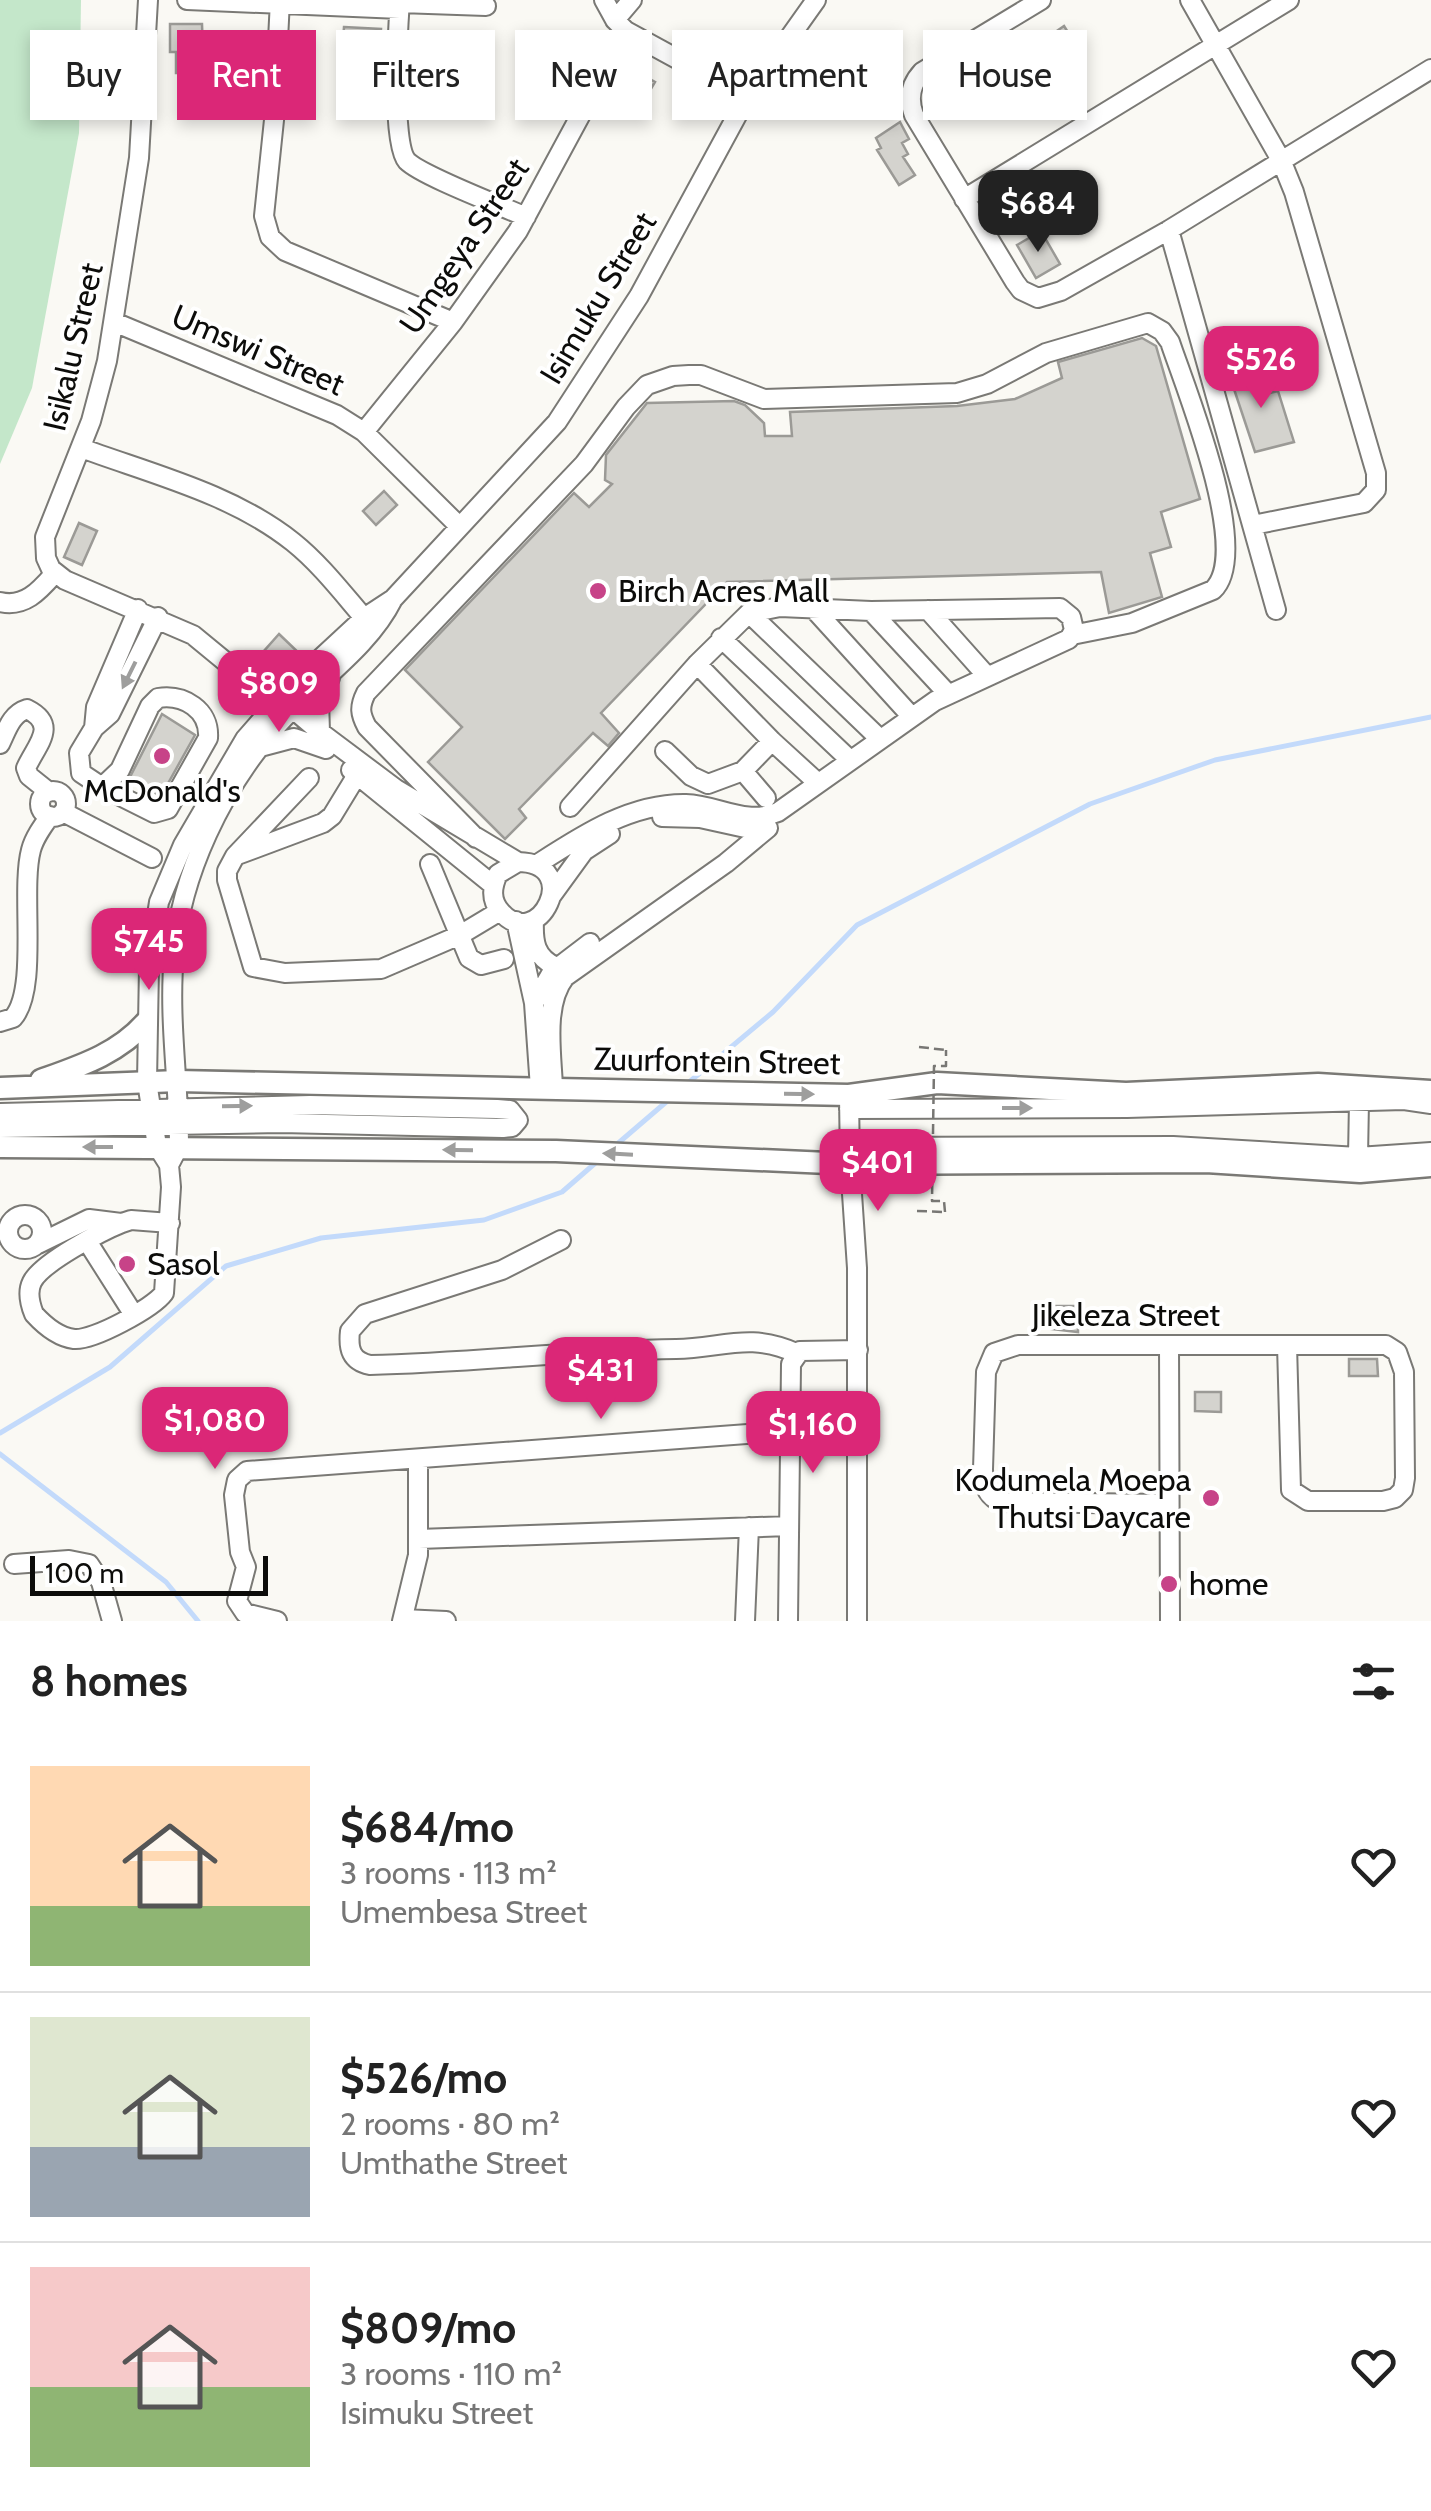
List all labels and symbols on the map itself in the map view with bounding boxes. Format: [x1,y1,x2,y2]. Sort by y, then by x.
street label: Umgeya Street [390,150,537,341]
pin: $684 [979,170,1097,255]
street label: Isimuku Street [531,205,664,391]
street label: Isikalu Street [34,259,111,435]
street label: Umswi Street [166,296,350,403]
pin: $526 [1202,326,1320,411]
place label: Birch Acres Mall [618,571,830,610]
marker: Birch Acres Mall [587,580,609,602]
pin: $809 [220,650,338,735]
one-way arrow [121,661,138,690]
marker: McDonald's [151,745,173,767]
place label: McDonald's [83,771,241,810]
pin: $745 [90,908,208,993]
street label: Zuurfontein Street [593,1039,841,1082]
one-way arrow [784,1086,816,1102]
one-way arrow [222,1098,254,1114]
one-way arrow [1001,1100,1033,1116]
pin: $401 [819,1129,937,1214]
one-way arrow [82,1139,114,1155]
one-way arrow [442,1142,474,1158]
one-way arrow [602,1146,634,1162]
place label: Sasol [147,1244,220,1283]
marker: Sasol [116,1253,138,1275]
street label: Jikeleza Street [1031,1295,1220,1334]
pin: $431 [542,1337,660,1422]
pin: $1,080 [134,1387,296,1472]
pin: $1,160 [732,1391,894,1476]
place label: Kodumela Moepa Thutsi Daycare [955,1460,1192,1536]
marker: Kodumela Moepa Thutsi Daycare [1200,1487,1222,1509]
scale bar [30,1551,268,1596]
place label: home [1189,1564,1268,1603]
marker: home [1158,1573,1180,1595]

